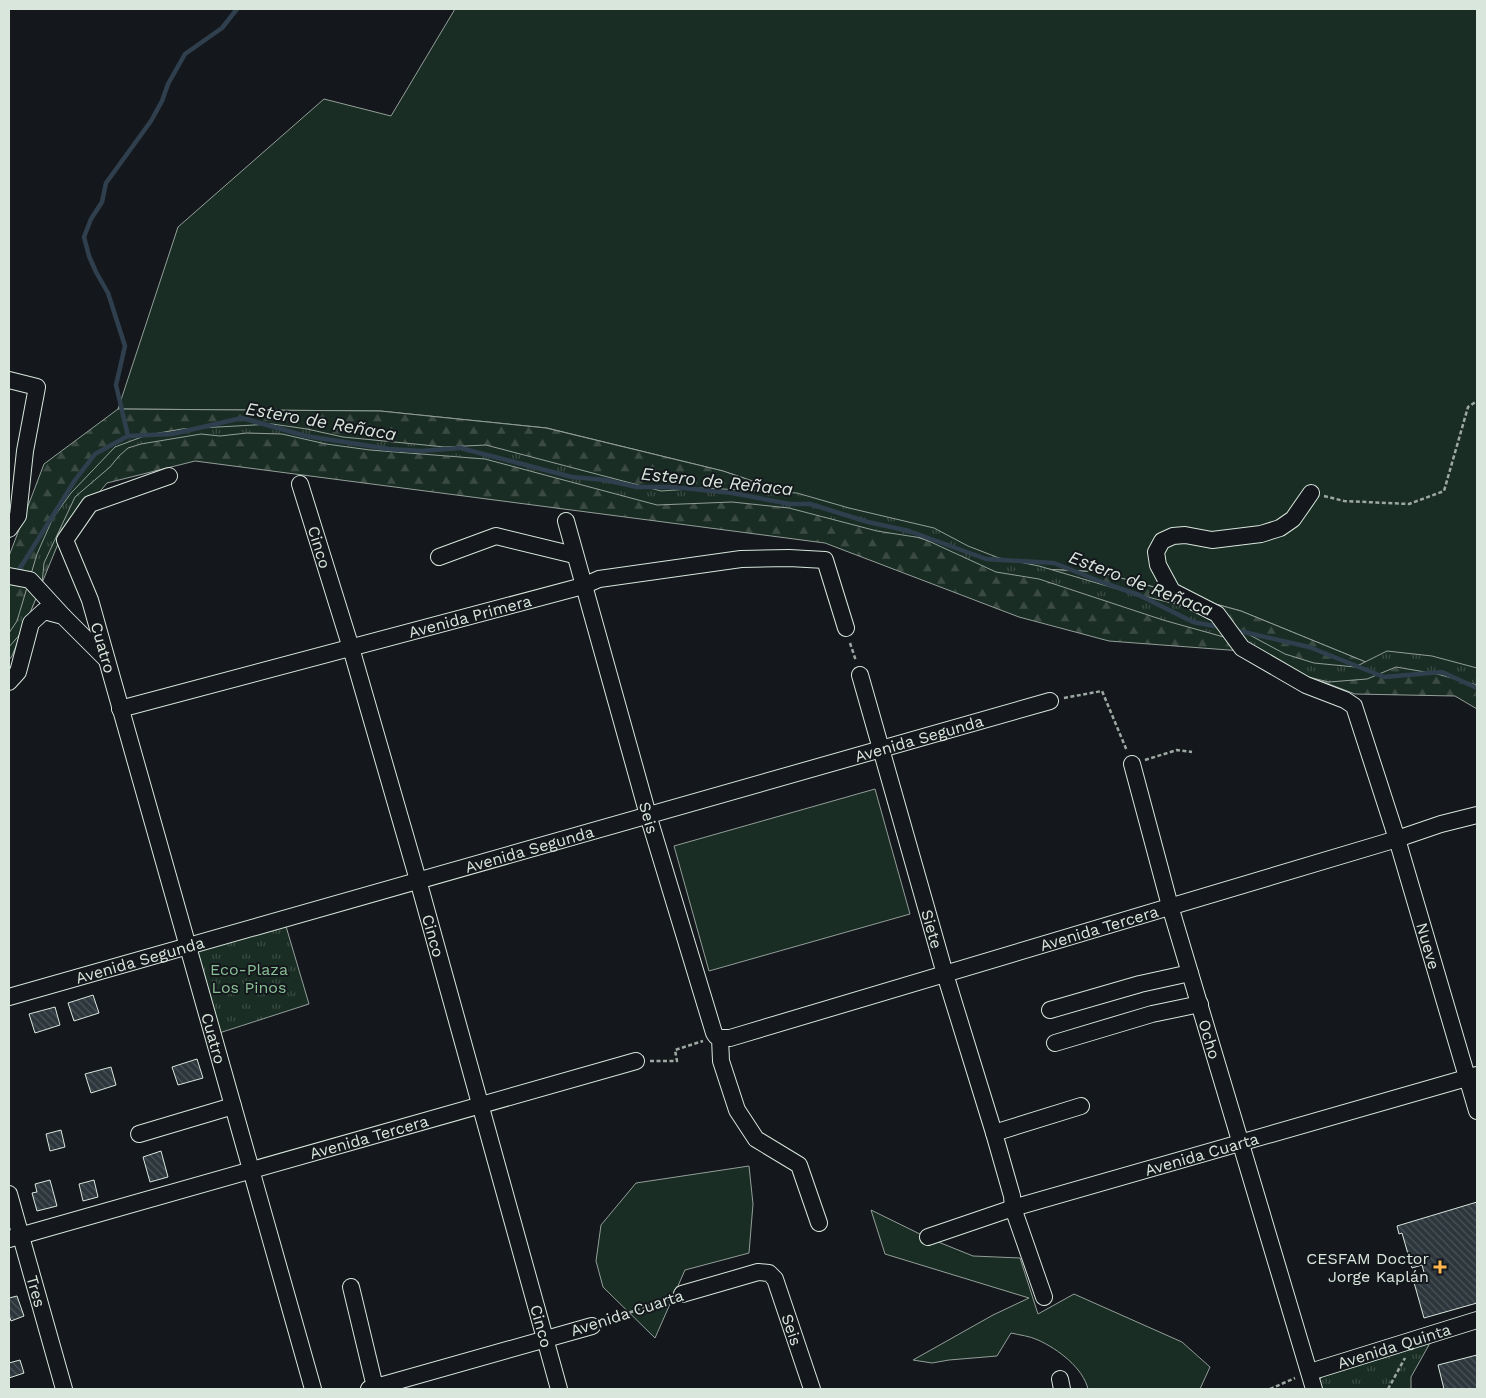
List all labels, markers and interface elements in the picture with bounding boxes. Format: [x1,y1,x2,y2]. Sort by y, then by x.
water label: Estero de Reñaca [244,397,398,445]
water label: Estero de Reñaca [640,463,794,499]
street label: Cinco [304,523,335,571]
water label: Estero de Reñaca [1066,546,1216,620]
street label: Avenida Primera [406,591,533,641]
street label: Cuatro [87,620,120,675]
street label: Avenida Segunda [852,711,985,766]
street label: Seis [635,800,663,836]
street label: Avenida Segunda [463,822,596,876]
street label: Avenida Tercera [1037,901,1160,955]
street label: Siete [918,907,947,950]
street label: Cinco [418,912,448,959]
street label: Nueve [1413,920,1444,972]
street label: Avenida Segunda [73,932,206,987]
park label: Eco-Plaza Los Pinos [210,960,288,997]
street label: Cuatro [198,1010,230,1066]
street label: Ocho [1195,1017,1225,1061]
street label: Avenida Tercera [307,1111,430,1163]
street label: Avenida Cuarta [1142,1129,1261,1179]
place label: CESFAM Doctor Jorge Kaplán [1306,1249,1429,1286]
marker: CESFAM Doctor Jorge Kaplán [1433,1260,1447,1274]
street label: Tres [23,1273,50,1309]
street label: Avenida Cuarta [568,1286,686,1340]
street label: Cinco [527,1302,557,1350]
street label: Seis [778,1311,806,1348]
street label: Avenida Quinta [1335,1319,1453,1372]

